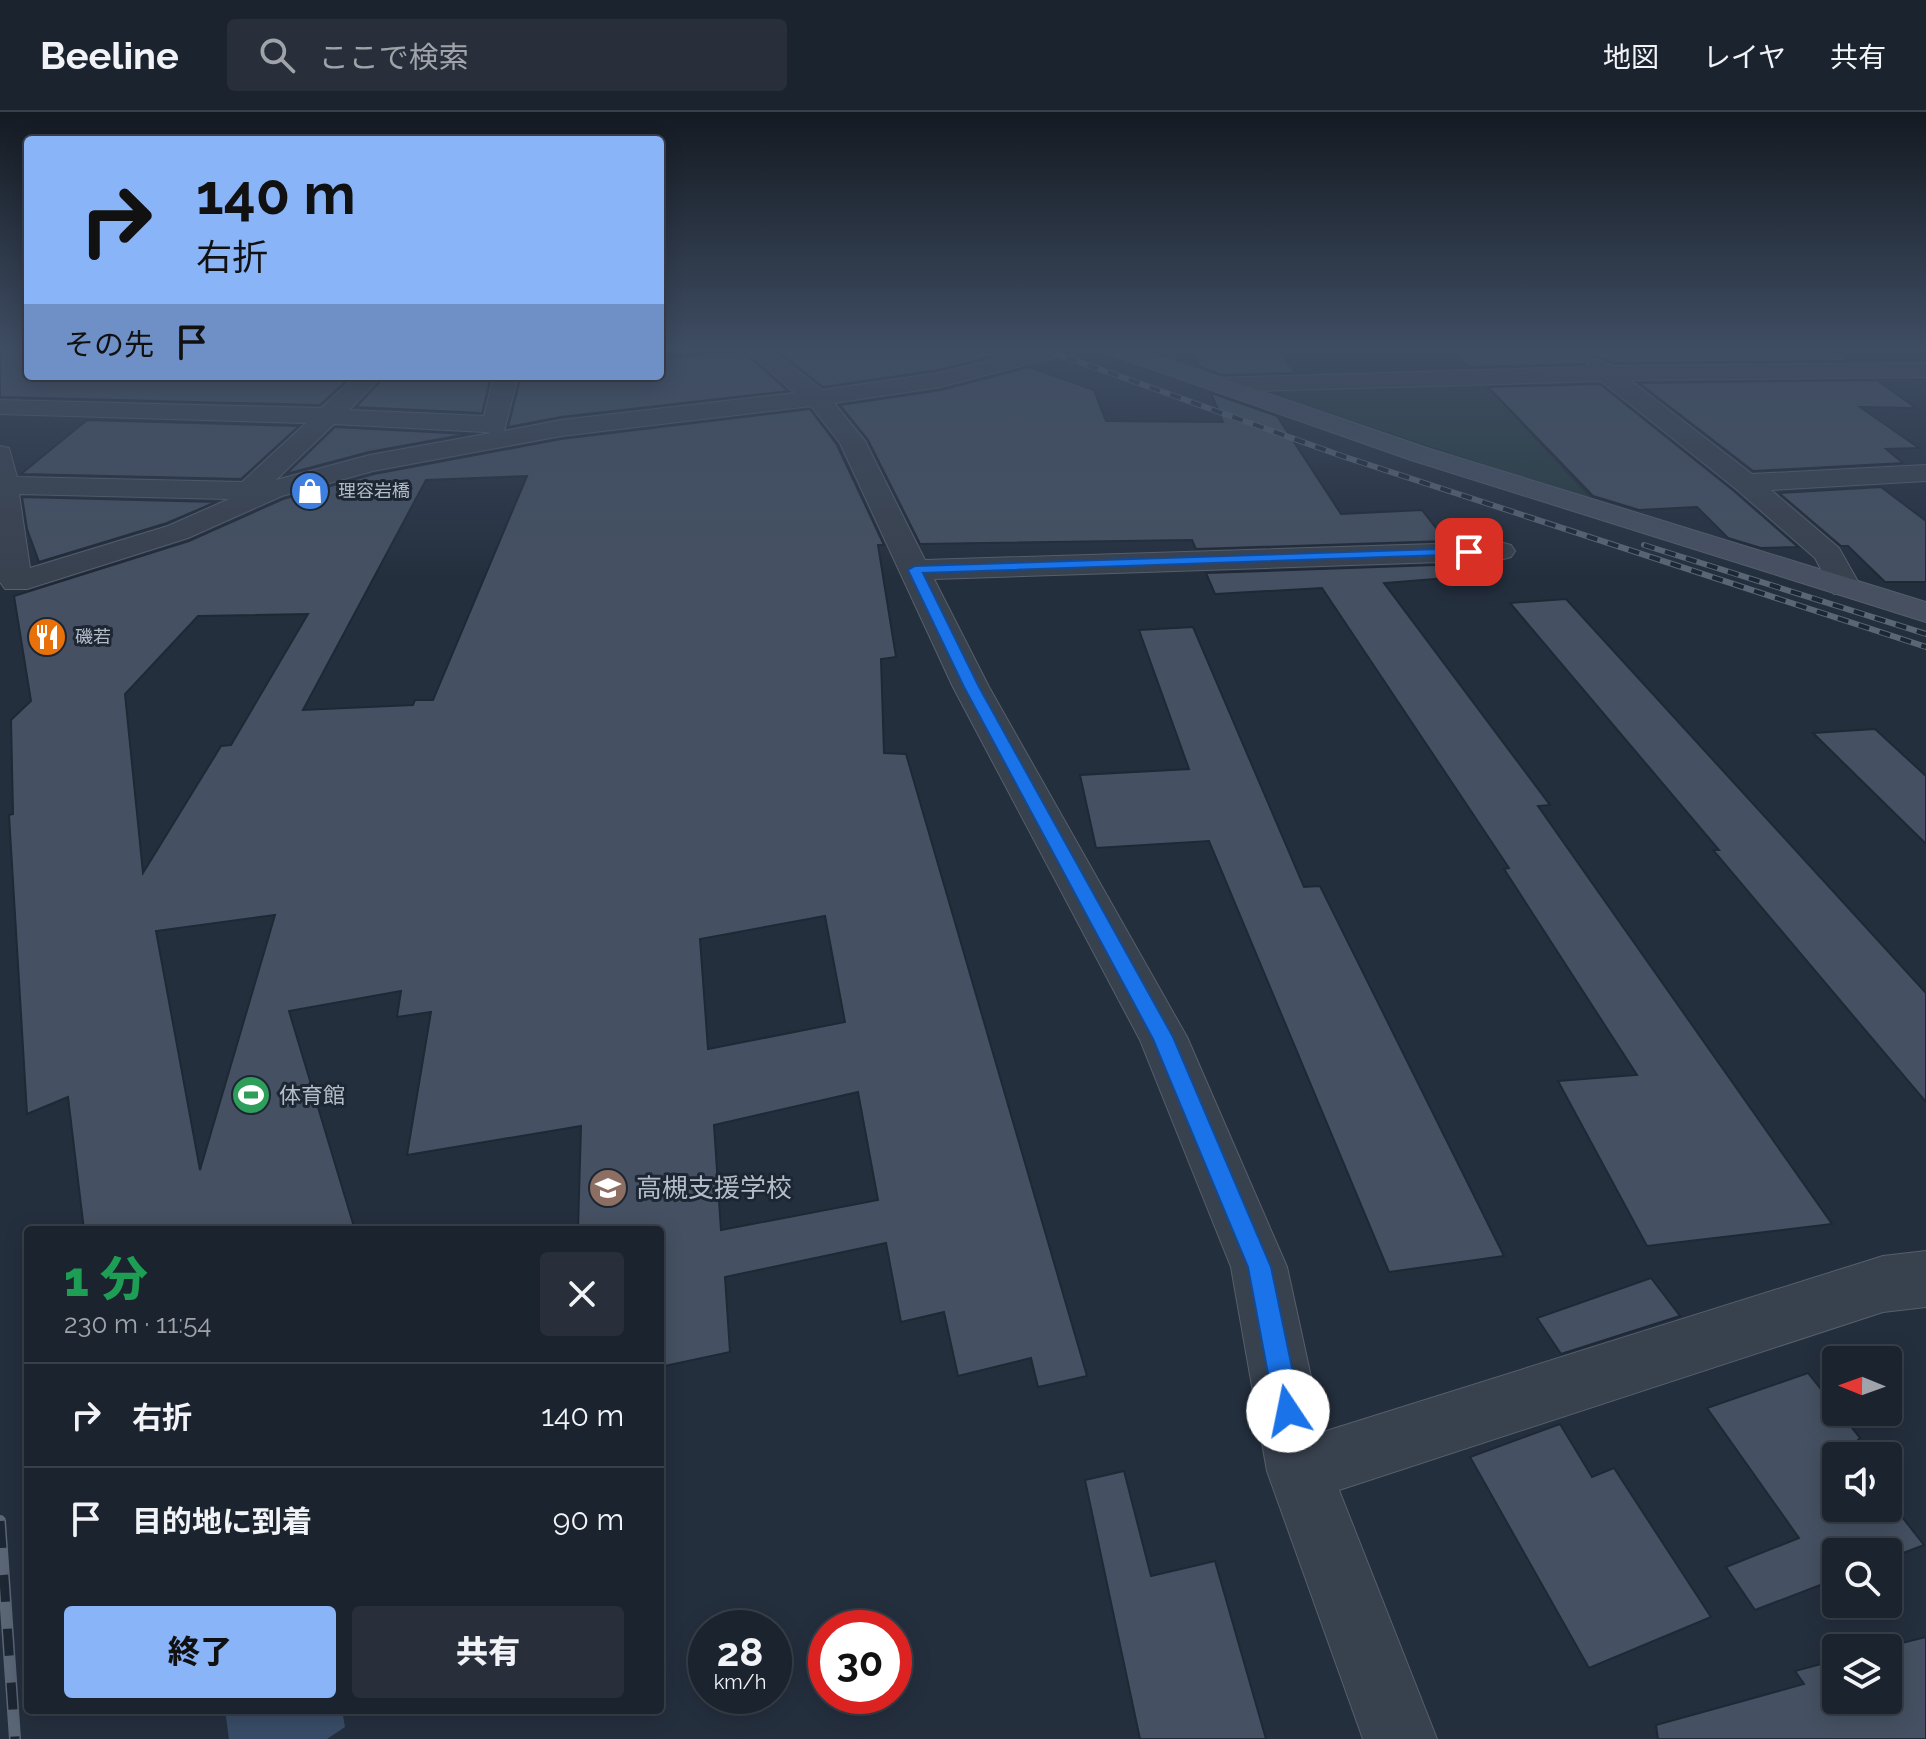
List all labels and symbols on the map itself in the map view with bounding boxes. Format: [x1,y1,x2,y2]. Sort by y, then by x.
shop icon: 理容岩橋 [289,470,331,512]
place label: 理容岩橋 [338,480,410,501]
pin [1435,518,1503,586]
restaurant icon: 磯若 [26,616,68,658]
place label: 磯若 [75,626,111,647]
sports icon: 体育館 [230,1074,272,1116]
place label: 体育館 [279,1082,345,1108]
school or university icon: 高槻支援学校 [587,1167,629,1209]
place label: 高槻支援学校 [636,1173,792,1203]
north arrow [1822,1346,1902,1426]
position arrow [1246,1369,1330,1453]
speed limit sign: 30 [808,1610,912,1714]

